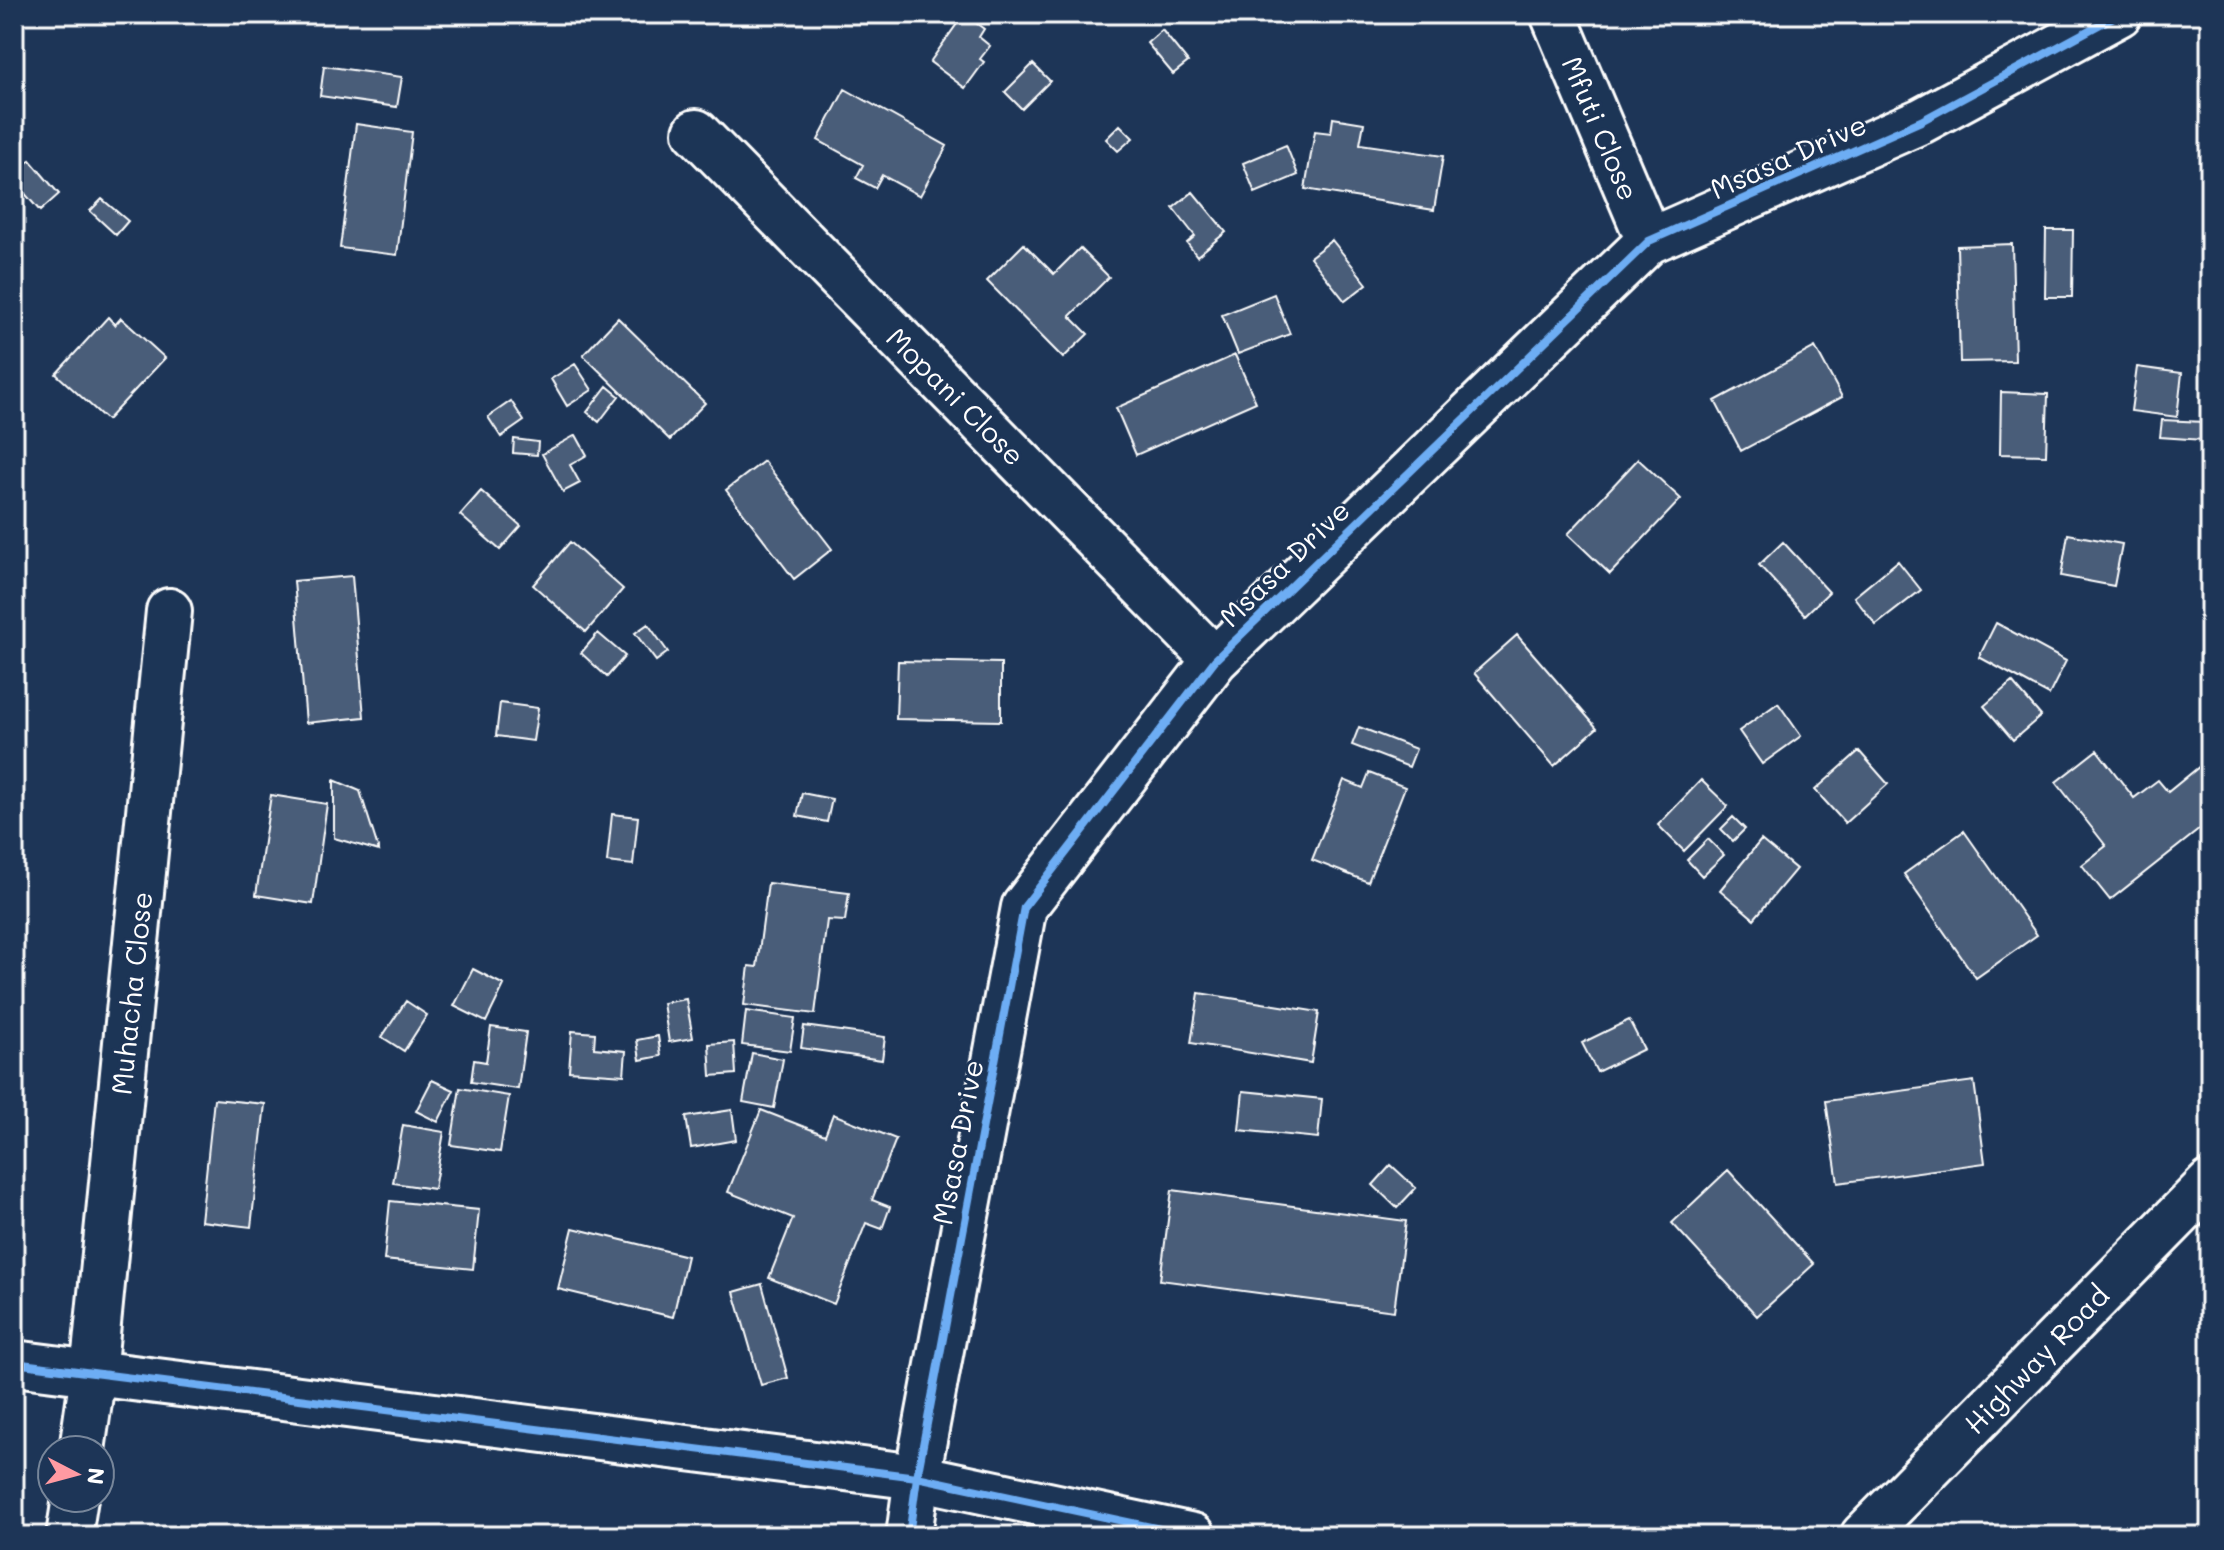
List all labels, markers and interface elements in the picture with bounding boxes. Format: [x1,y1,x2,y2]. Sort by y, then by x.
street label: Mfuti Close [1555,51,1647,205]
street label: Msasa Drive [1704,106,1872,206]
street label: Mopani Close [879,319,1033,473]
street label: Msasa Drive [1211,492,1357,634]
street label: Muhacha Close [102,890,160,1096]
street label: Msasa Drive [923,1056,991,1228]
street label: Highway Road [1956,1277,2116,1441]
north arrow [36,1434,116,1514]
text: N [81,1466,112,1486]

